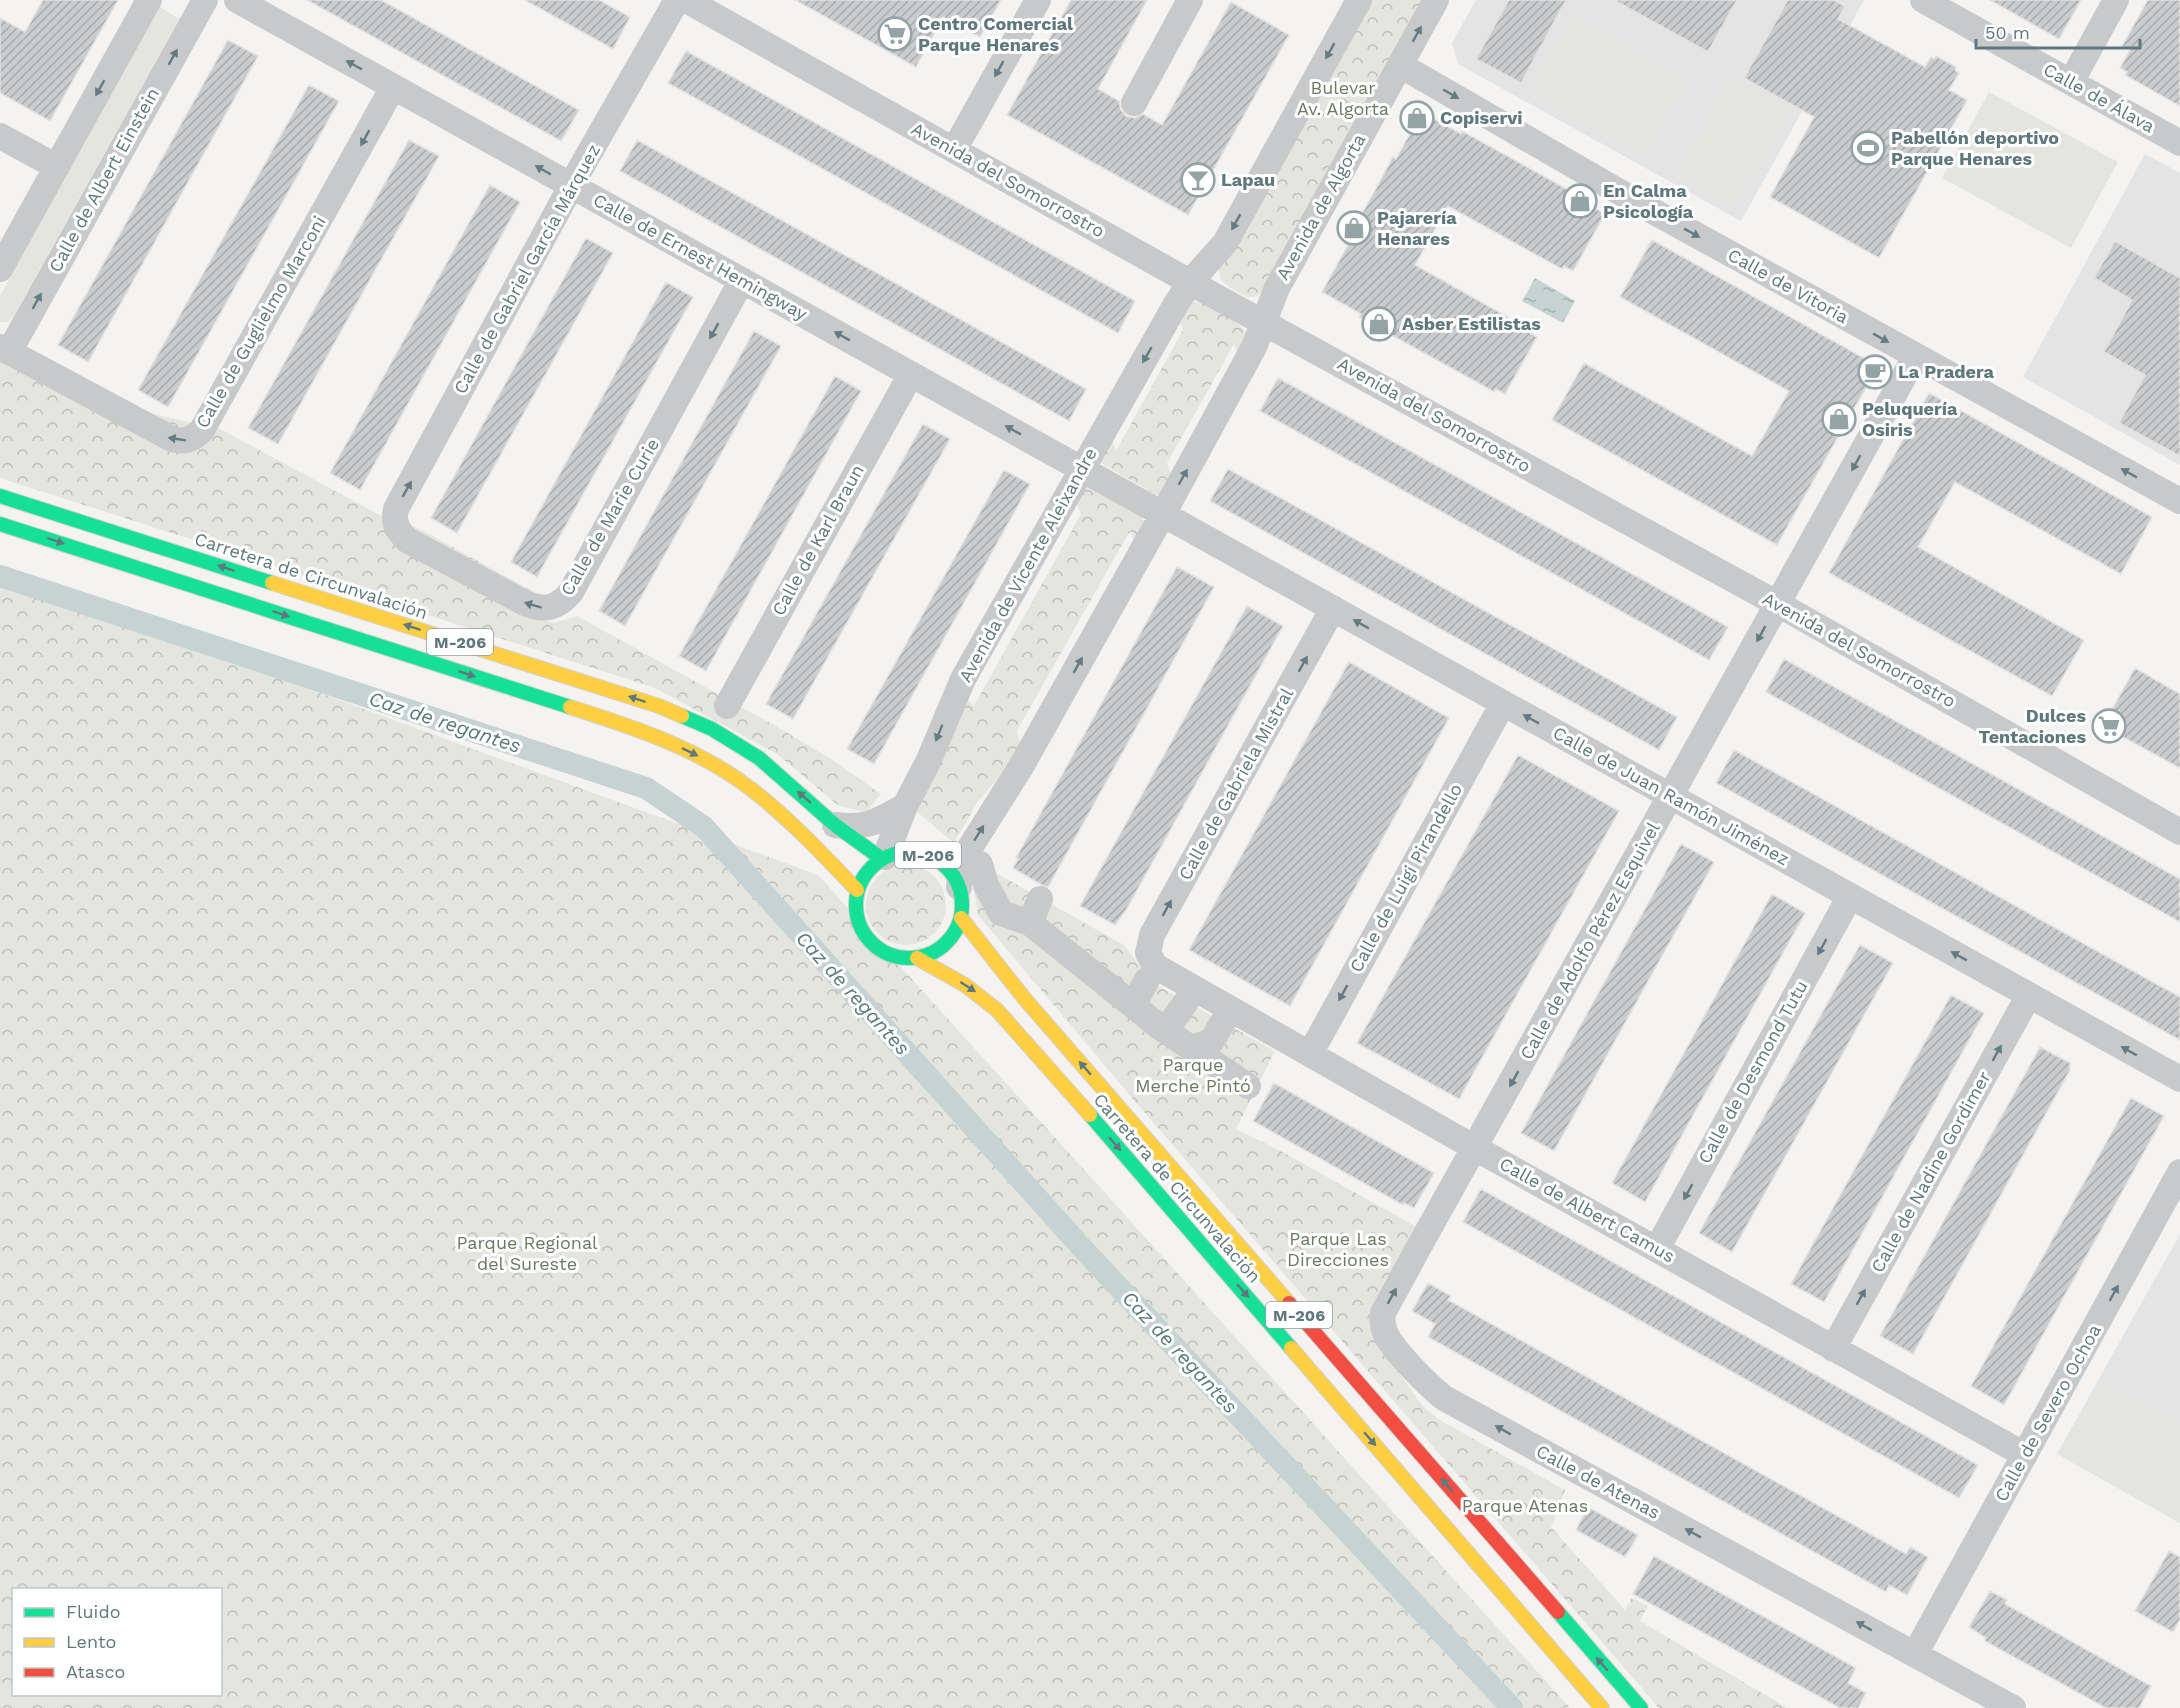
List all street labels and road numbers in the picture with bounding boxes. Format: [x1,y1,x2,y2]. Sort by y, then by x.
street label: Calle de Álava [2040,58,2158,137]
street label: Calle de Albert Einstein [44,84,163,276]
street label: Avenida del Somorrostro [908,118,1108,241]
street label: Avenida de Algorta [1272,130,1369,283]
street label: Calle de Gabriel García Márquez [449,140,604,397]
street label: Calle de Ernest Hemingway [590,189,811,325]
street label: Calle de Guglielmo Marconi [191,212,330,431]
street label: Calle de Vitoria [1724,244,1852,327]
street label: Avenida del Somorrostro [1334,353,1534,476]
street label: Calle de Marie Curie [556,434,663,599]
street label: Avenida de Vicente Aleixandre [954,444,1101,686]
street label: Calle de Karl Braun [767,461,868,619]
street label: Carretera de Circunvalación [192,528,430,623]
street label: Avenida del Somorrostro [1759,588,1959,711]
road number: M-206 [427,629,493,655]
street label: Calle de Gabriela Mistral [1174,684,1297,883]
street label: Calle de Juan Ramón Jiménez [1550,722,1793,869]
street label: Calle de Luigi Pirandello [1345,780,1466,976]
street label: Calle de Adolfo Pérez Esquivel [1515,818,1664,1063]
road number: M-206 [895,842,961,868]
street label: Calle de Desmond Tutu [1693,976,1812,1167]
street label: Calle de Nadine Gordimer [1866,1068,1995,1276]
street label: Carretera de Circunvalación [1089,1089,1265,1287]
street label: Calle de Albert Camus [1496,1153,1678,1266]
road number: M-206 [1266,1302,1332,1328]
street label: Calle de Severo Ochoa [1990,1321,2105,1505]
street label: Calle de Atenas [1533,1440,1664,1523]

